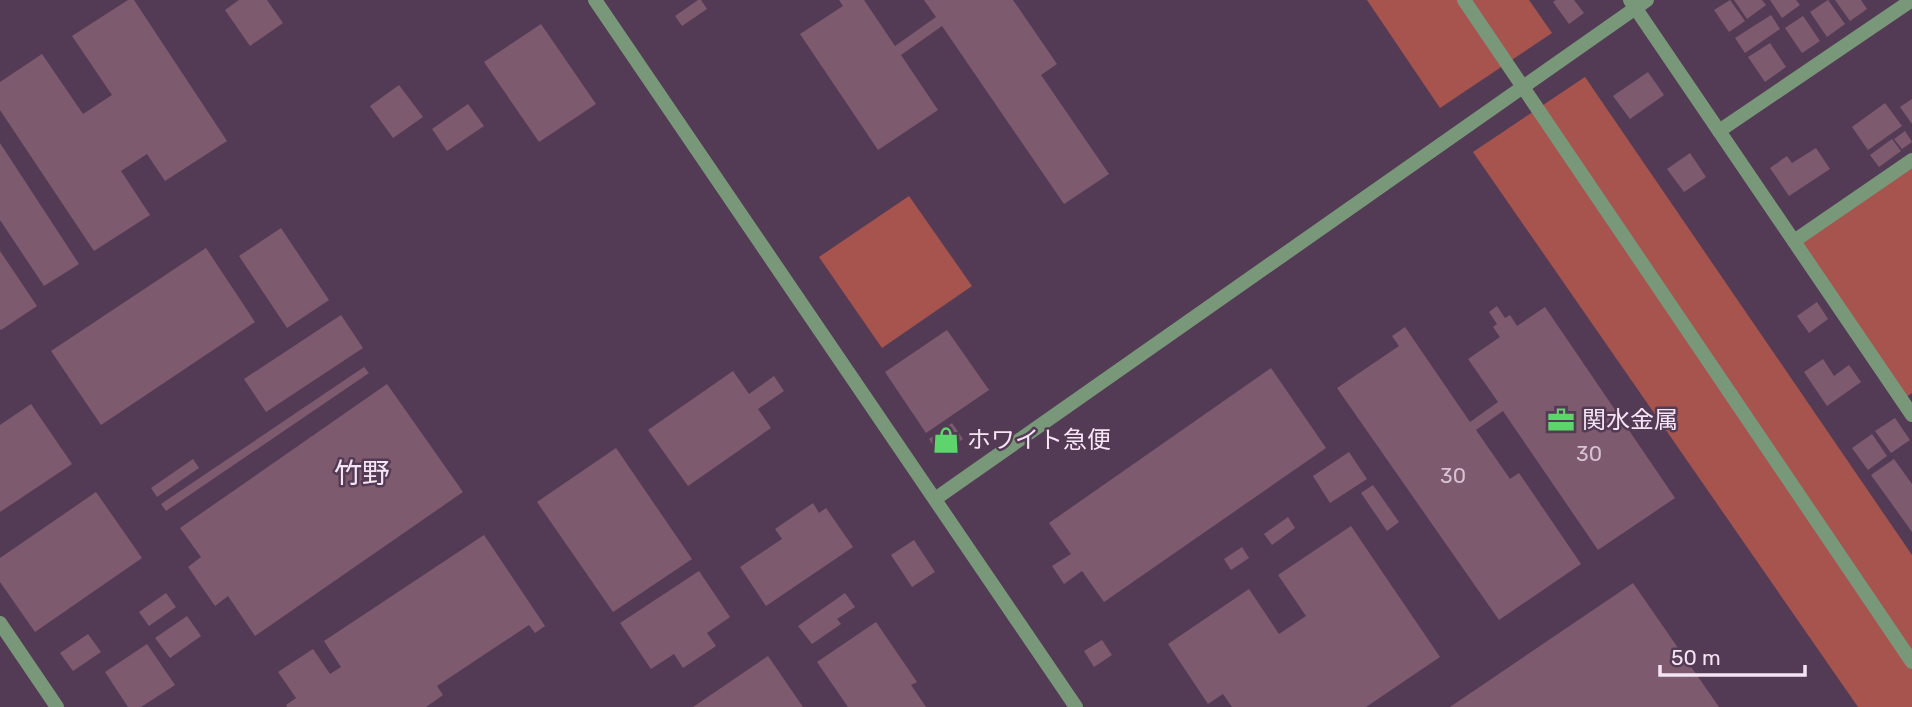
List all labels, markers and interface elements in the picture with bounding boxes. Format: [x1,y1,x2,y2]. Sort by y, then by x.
office icon: 関水金属 [1546,405,1576,435]
place label: 関水金属 [1582,406,1678,434]
shop icon: ホワイト急便 [931,425,961,455]
place label: ホワイト急便 [967,426,1111,454]
house number: 30 [1576,441,1602,466]
district label: 竹野 [334,457,390,490]
house number: 30 [1440,463,1466,488]
scale bar [1660,634,1805,678]
text: 50 m [1671,645,1721,670]

